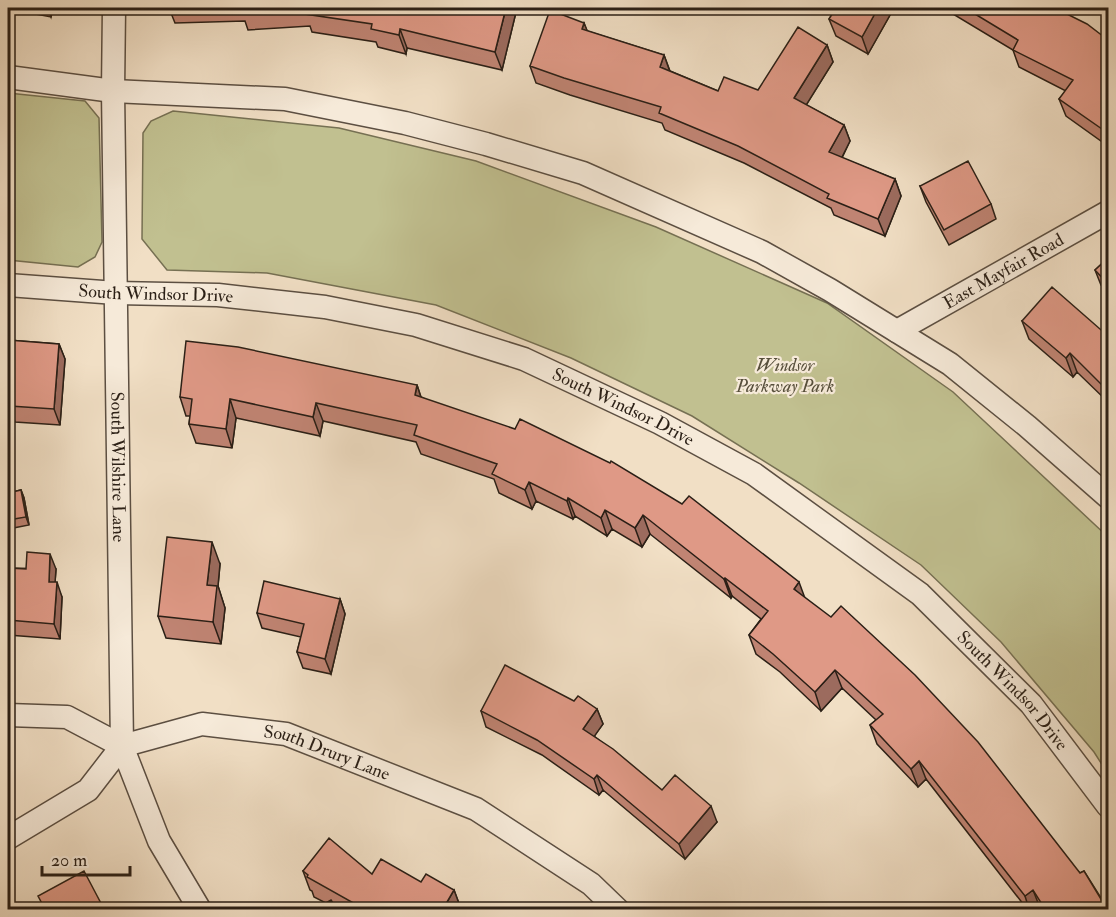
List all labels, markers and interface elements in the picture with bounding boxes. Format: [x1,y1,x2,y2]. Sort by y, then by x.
street label: East Mayfair Road [939,228,1068,314]
street label: South Windsor Drive [78,279,235,308]
park label: Windsor Parkway Park [735,354,834,398]
street label: South Windsor Drive [549,362,699,451]
street label: South Wilshire Lane [106,392,131,543]
street label: South Windsor Drive [952,626,1074,755]
street label: South Drury Lane [262,720,394,786]
scale bar [42,839,130,877]
text: 20 m [51,849,87,872]

